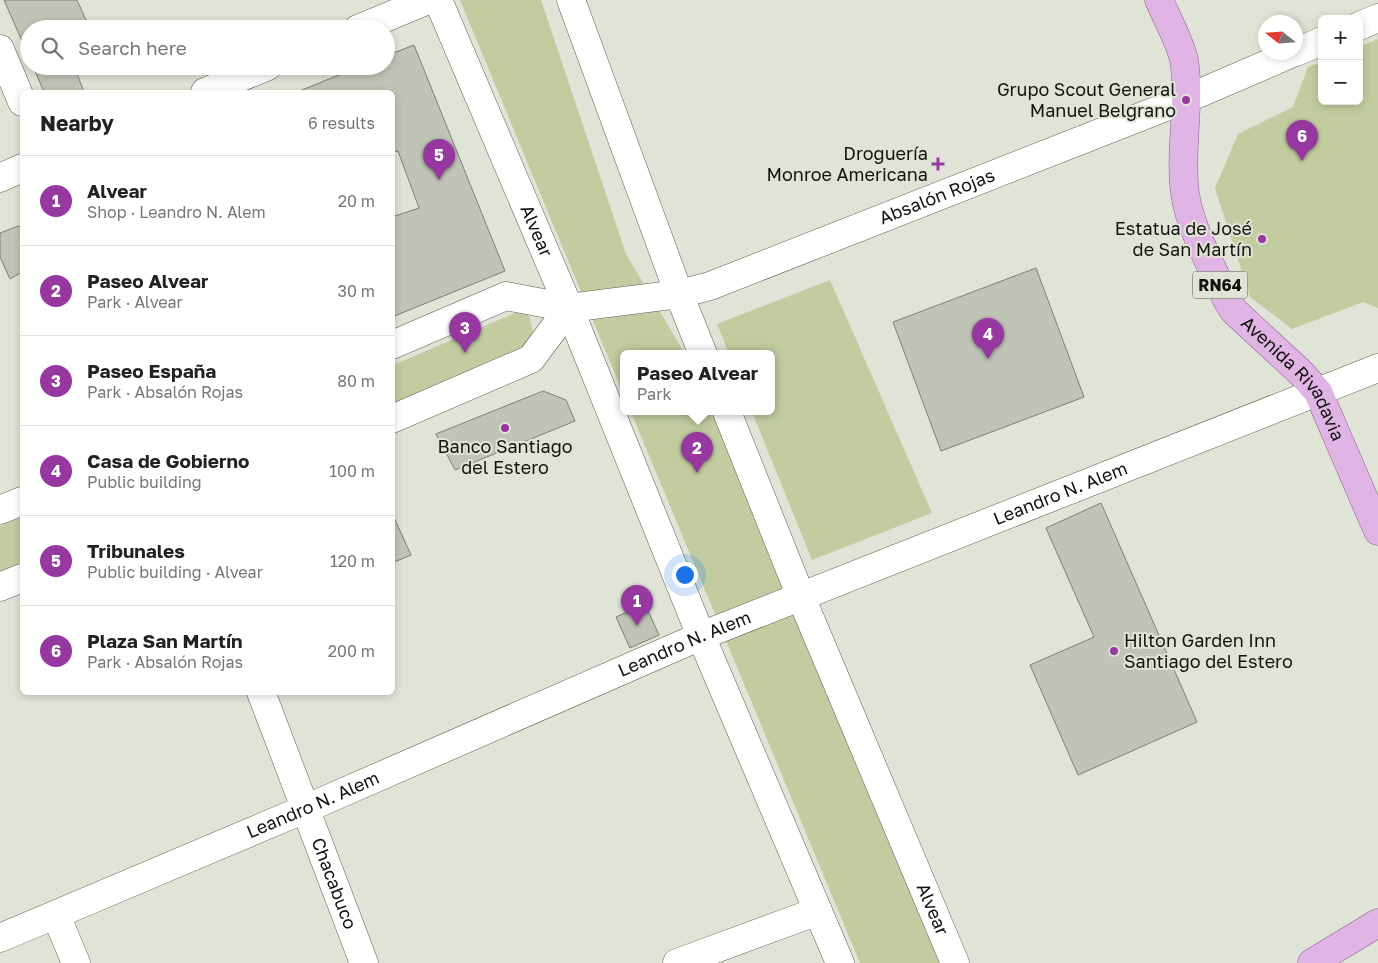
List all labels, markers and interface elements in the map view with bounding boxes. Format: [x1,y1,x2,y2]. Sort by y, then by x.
north arrow [1258,15,1303,60]
map controls [1318,15,1363,105]
button: + [1318,15,1363,60]
search box [20,20,395,75]
icon: search [38,34,66,62]
text: Search here [78,36,187,59]
button: − [1318,60,1363,105]
place label: Grupo Scout General Manuel Belgrano [997,78,1176,121]
marker: Grupo Scout General Manuel Belgrano [1180,94,1192,106]
text: Nearby [40,110,114,136]
text: 6 results [308,113,375,133]
pin: 6 [1286,120,1318,161]
pin: 5 [423,139,455,180]
place label: Droguería Monroe Americana [767,142,928,185]
marker: Droguería Monroe Americana [932,158,944,170]
street label: Absalón Rojas [876,163,998,228]
text: Alvear [87,179,147,202]
text: 1 [52,191,60,211]
text: 20 m [338,191,375,211]
street label: Alvear [516,201,558,260]
text: Shop · Leandro N. Alem [87,202,266,222]
place label: Estatua de José de San Martín [1115,217,1252,260]
marker: Estatua de José de San Martín [1256,233,1268,245]
text: Paseo Alvear [87,269,208,292]
road number: RN64 [1192,272,1248,298]
text: 2 [51,281,61,301]
text: 30 m [338,281,375,301]
text: Park · Alvear [87,292,183,312]
street label: Avenida Rivadavia [1237,311,1350,444]
pin: 3 [449,312,481,353]
pin: 4 [972,318,1004,359]
popup [620,350,775,415]
text: Paseo España [87,359,216,382]
text: Paseo Alvear [637,361,758,384]
text: 3 [51,371,61,391]
text: 80 m [337,371,375,391]
text: Park · Absalón Rojas [87,382,243,402]
text: Park [637,384,671,404]
marker: Banco Santiago del Estero [499,422,511,434]
pin: 2 [681,432,713,473]
place label: Banco Santiago del Estero [437,435,573,478]
text: Casa de Gobierno [87,449,249,472]
street label: Leandro N. Alem [990,456,1130,529]
text: 4 [51,461,61,481]
text: 100 m [329,461,375,481]
text: Public building [87,472,202,492]
text: Tribunales [87,539,185,562]
text: 5 [51,551,61,571]
text: 120 m [330,551,375,571]
text: Public building · Alvear [87,562,263,582]
your location [672,562,698,588]
pin: 1 [621,585,653,626]
street label: Leandro N. Alem [614,605,754,681]
text: Plaza San Martín [87,629,243,652]
place label: Hilton Garden Inn Santiago del Estero [1124,629,1293,672]
text: 6 [51,641,61,661]
text: 200 m [328,641,375,661]
marker: Hilton Garden Inn Santiago del Estero [1108,645,1120,657]
text: Park · Absalón Rojas [87,652,243,672]
street label: Leandro N. Alem [243,766,382,842]
street label: Chacabuco [307,834,362,932]
street label: Alvear [913,879,954,938]

